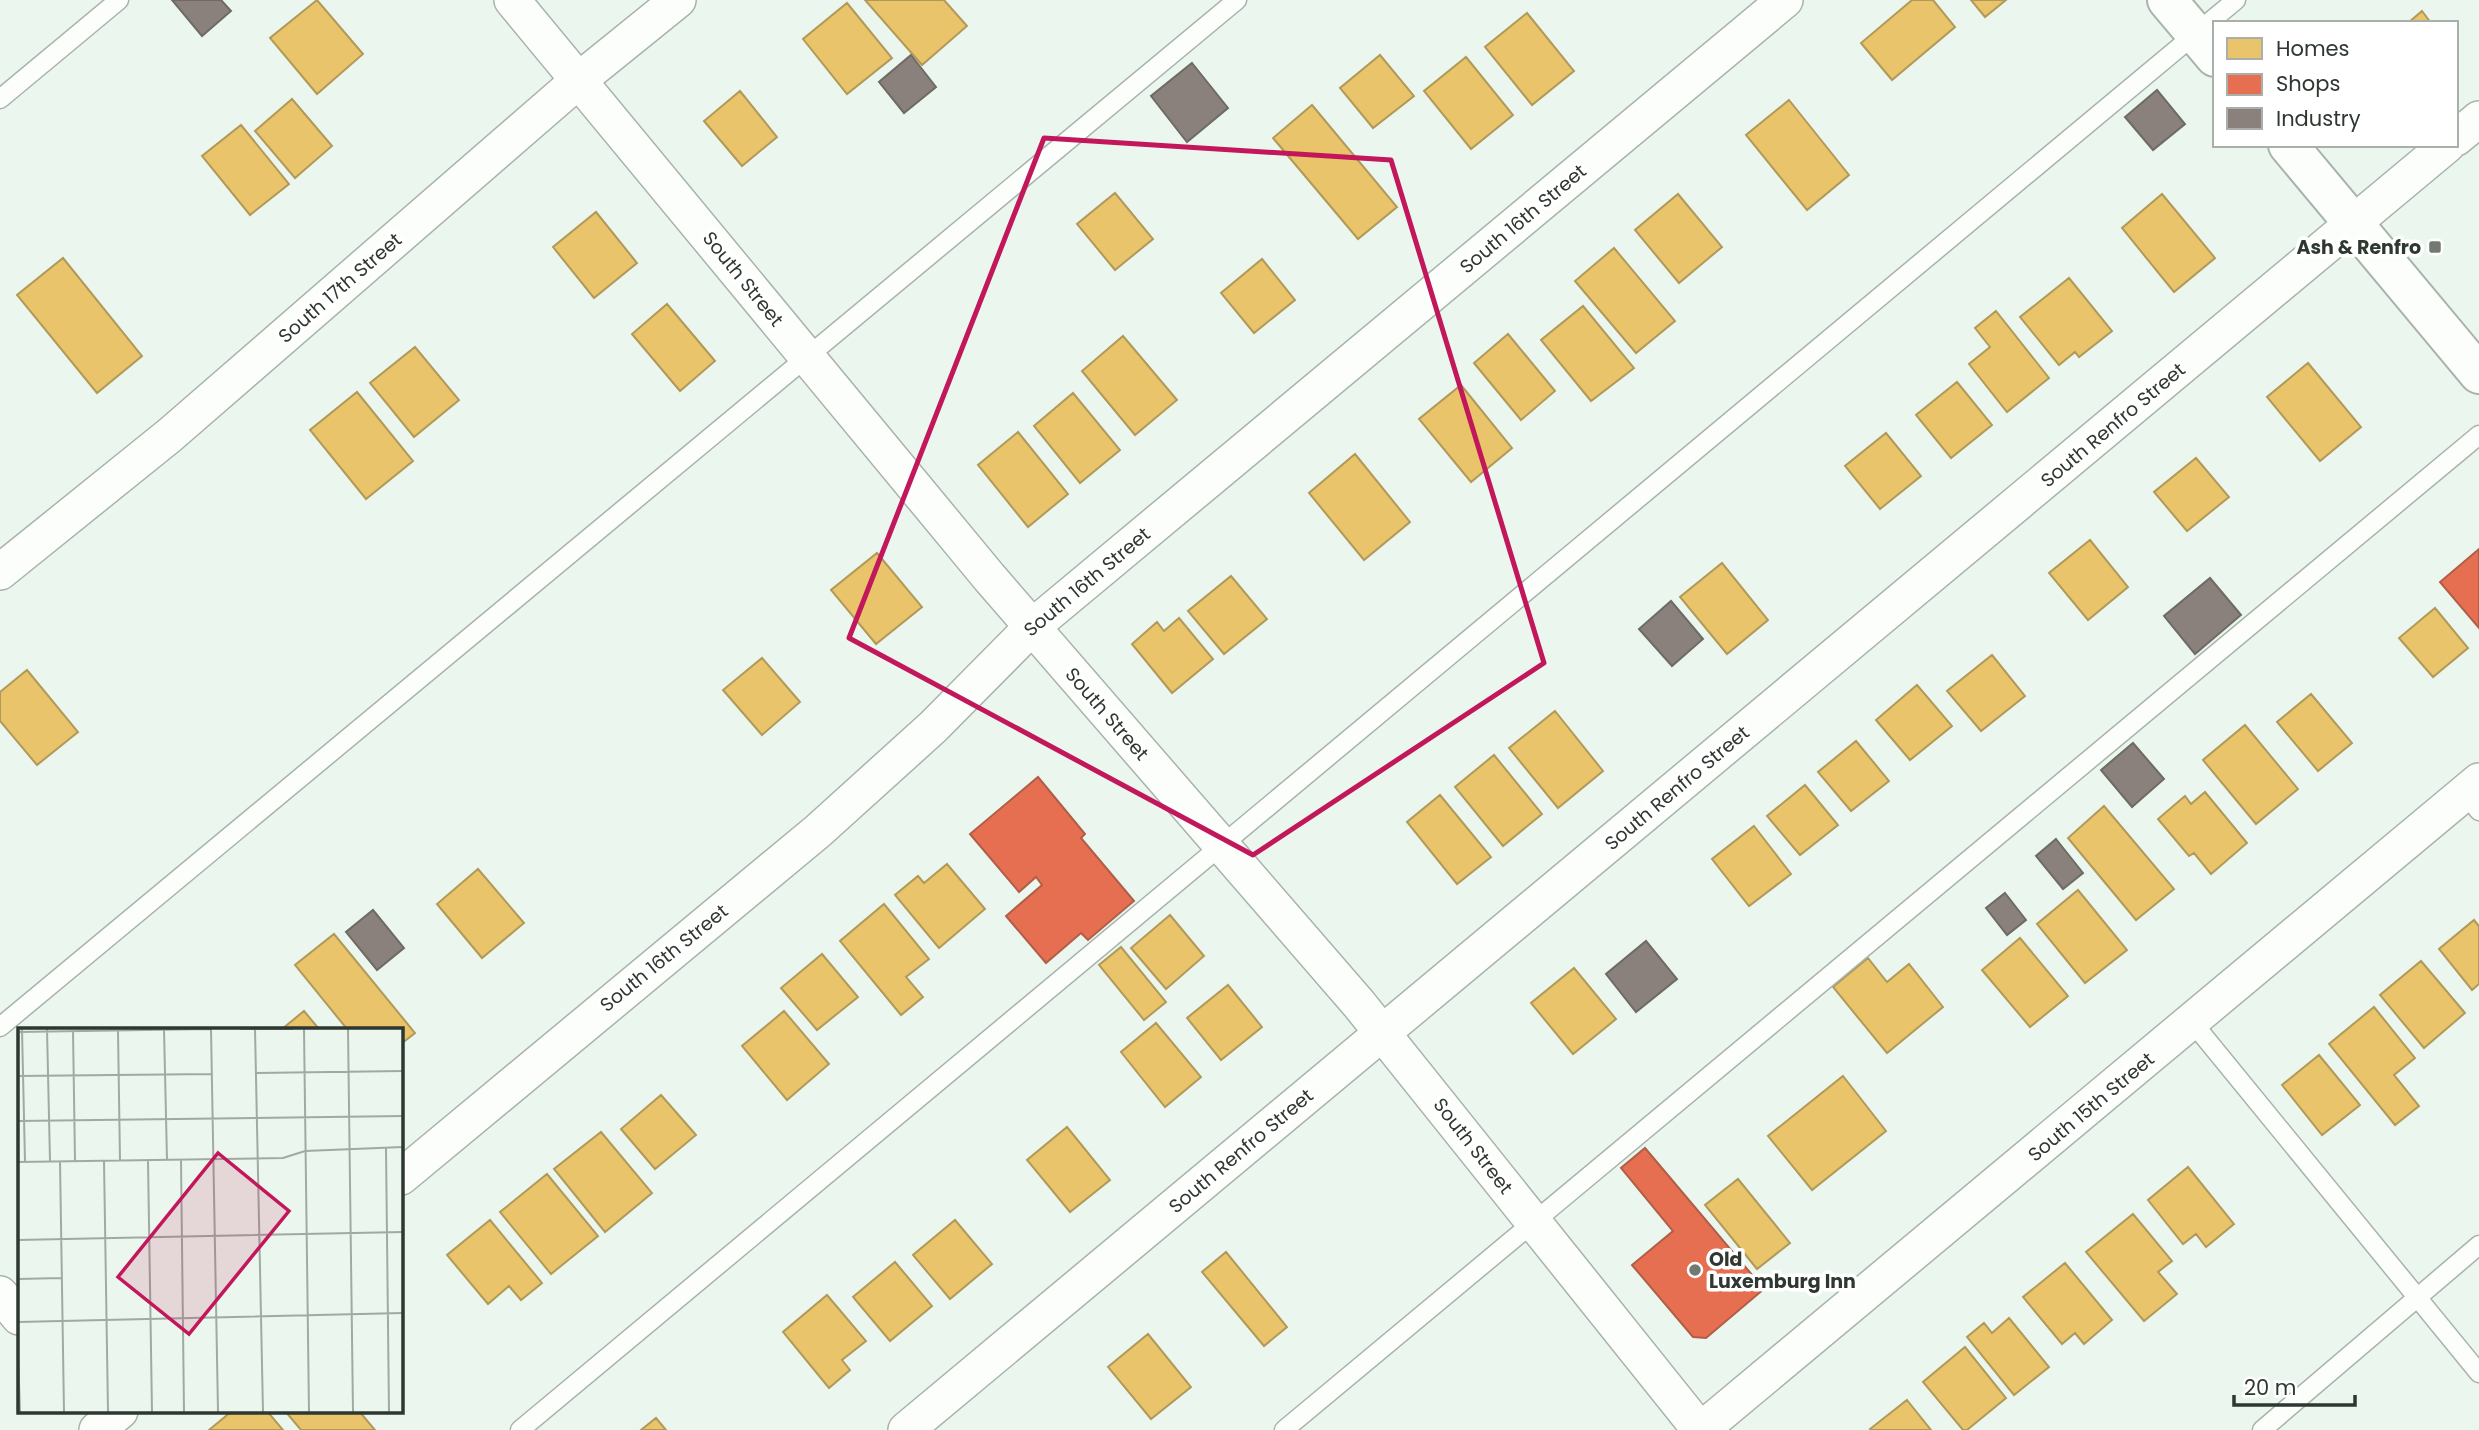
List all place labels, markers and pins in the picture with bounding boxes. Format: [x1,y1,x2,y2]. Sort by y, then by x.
place label: Ash & Renfro [2296,234,2421,261]
marker: Ash & Renfro [2427,239,2443,255]
place label: Old Luxemburg Inn [1709,1246,1856,1295]
marker: Old Luxemburg Inn [1687,1262,1703,1278]

